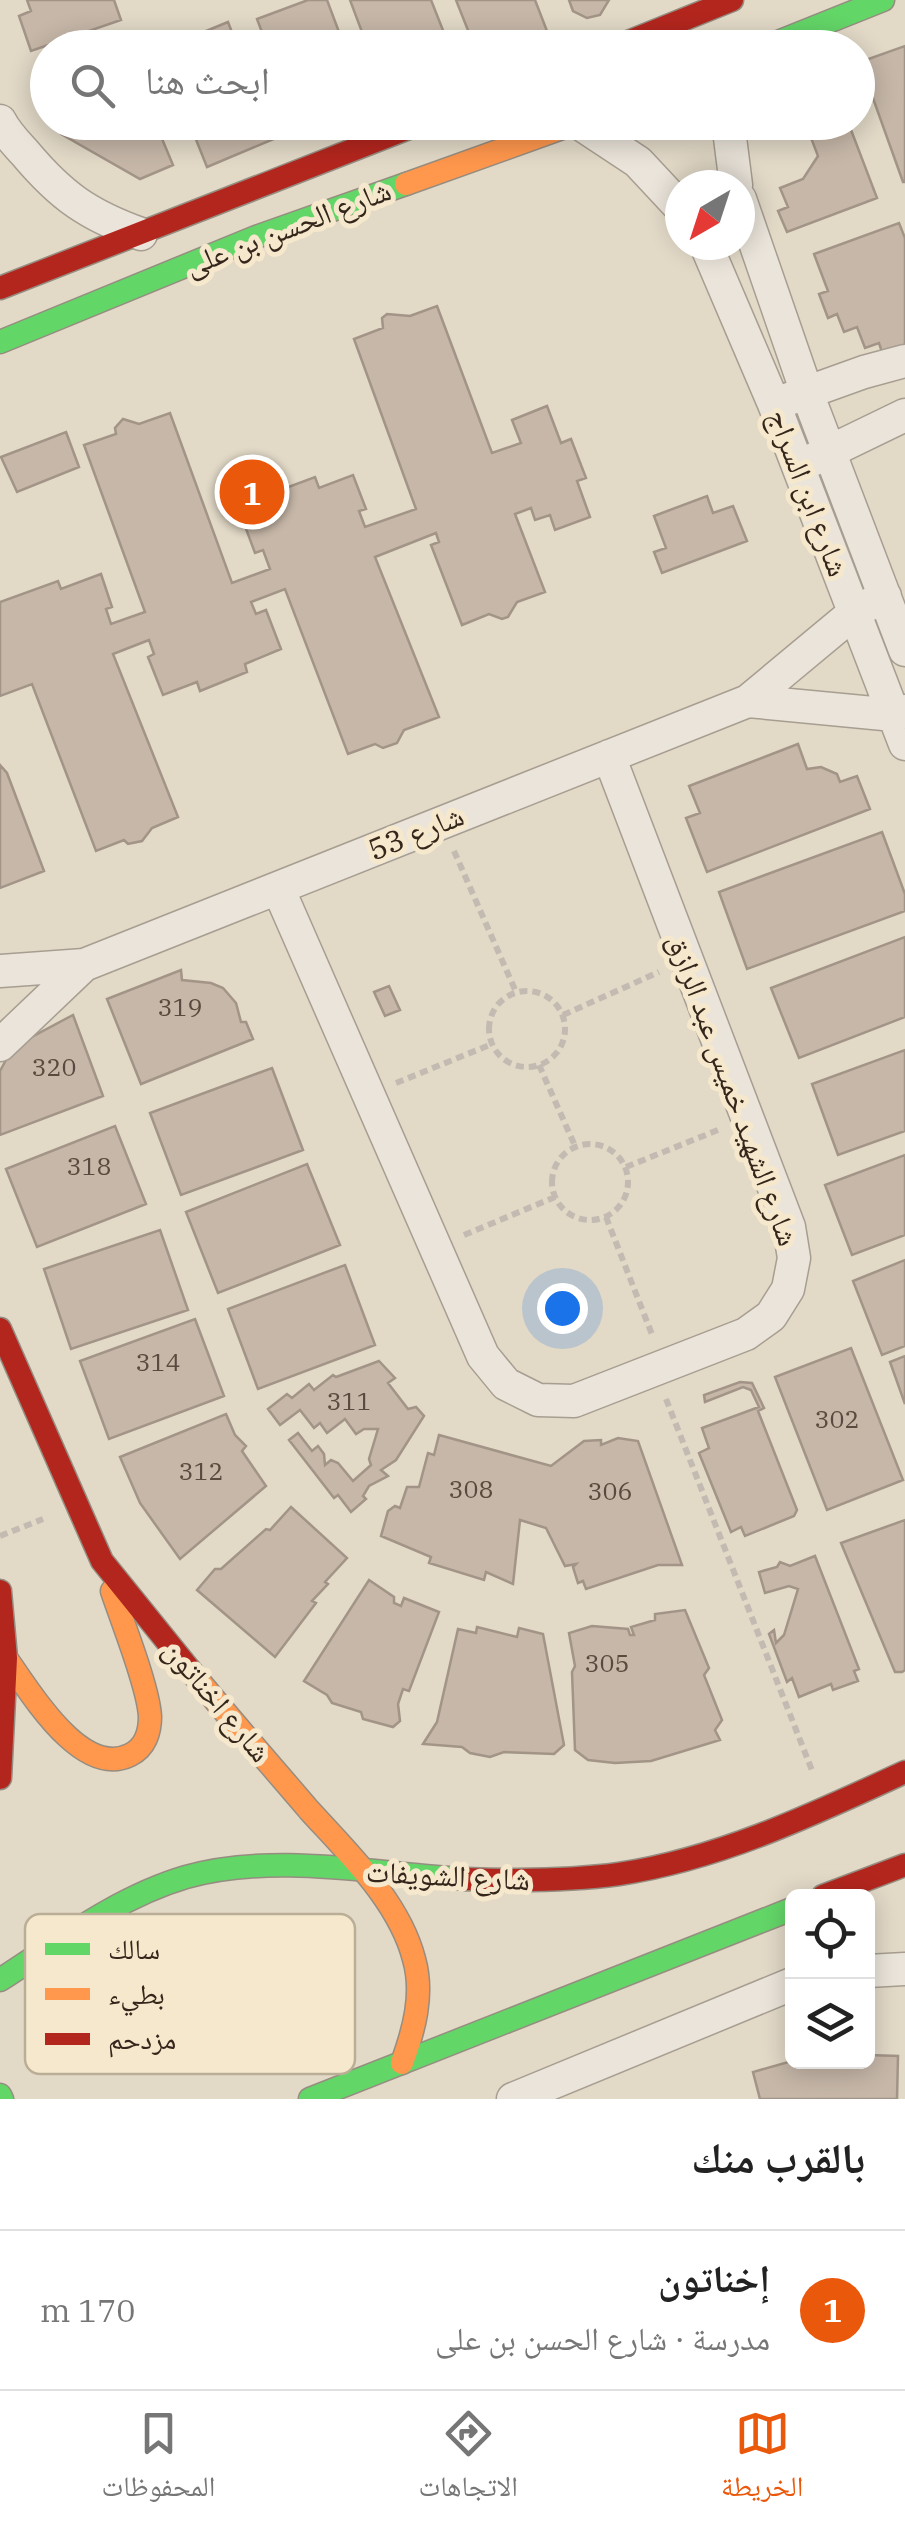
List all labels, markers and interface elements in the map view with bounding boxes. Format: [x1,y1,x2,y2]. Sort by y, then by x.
search box [30,30,875,140]
text: ابحث هنا [145,55,270,104]
icon: search [65,58,120,113]
street label: شارع الحسن بن على [179,169,396,285]
north arrow [665,170,755,260]
street label: شارع ابن السراج [759,403,859,582]
pin: 1 [220,454,284,530]
street label: شارع 53 [362,795,469,869]
street label: شارع الشهيد خميس عبد الرازق [659,928,809,1251]
house number: 319 [157,990,203,1023]
house number: 320 [31,1050,77,1083]
house number: 318 [66,1149,112,1182]
your location [537,1283,588,1334]
house number: 314 [135,1345,181,1378]
house number: 311 [326,1384,372,1417]
house number: 302 [814,1402,860,1435]
house number: 312 [178,1454,224,1487]
house number: 308 [448,1472,494,1505]
house number: 306 [587,1474,633,1507]
street label: شارع اخناتون [155,1631,281,1770]
house number: 305 [584,1646,630,1679]
street label: شارع الشويفات [365,1851,531,1899]
map controls [785,1889,875,2069]
button: locate [785,1889,875,1979]
legend [25,1914,355,2074]
text: سالك [108,1930,160,1967]
text: بطيء [108,1975,165,2017]
button: layers [785,1979,875,2069]
text: مزدحم [108,2020,176,2058]
text: بالقرب منك [691,2130,865,2185]
text: إخناتون [658,2253,770,2302]
text: 170 m [40,2289,136,2331]
text: 1 [823,2289,842,2331]
text: مدرسة · شارع الحسن بن على [435,2317,770,2359]
tab: المحفوظات [102,2406,215,2514]
tab: الاتجاهات [419,2406,518,2514]
tab: الخريطة [721,2406,803,2514]

